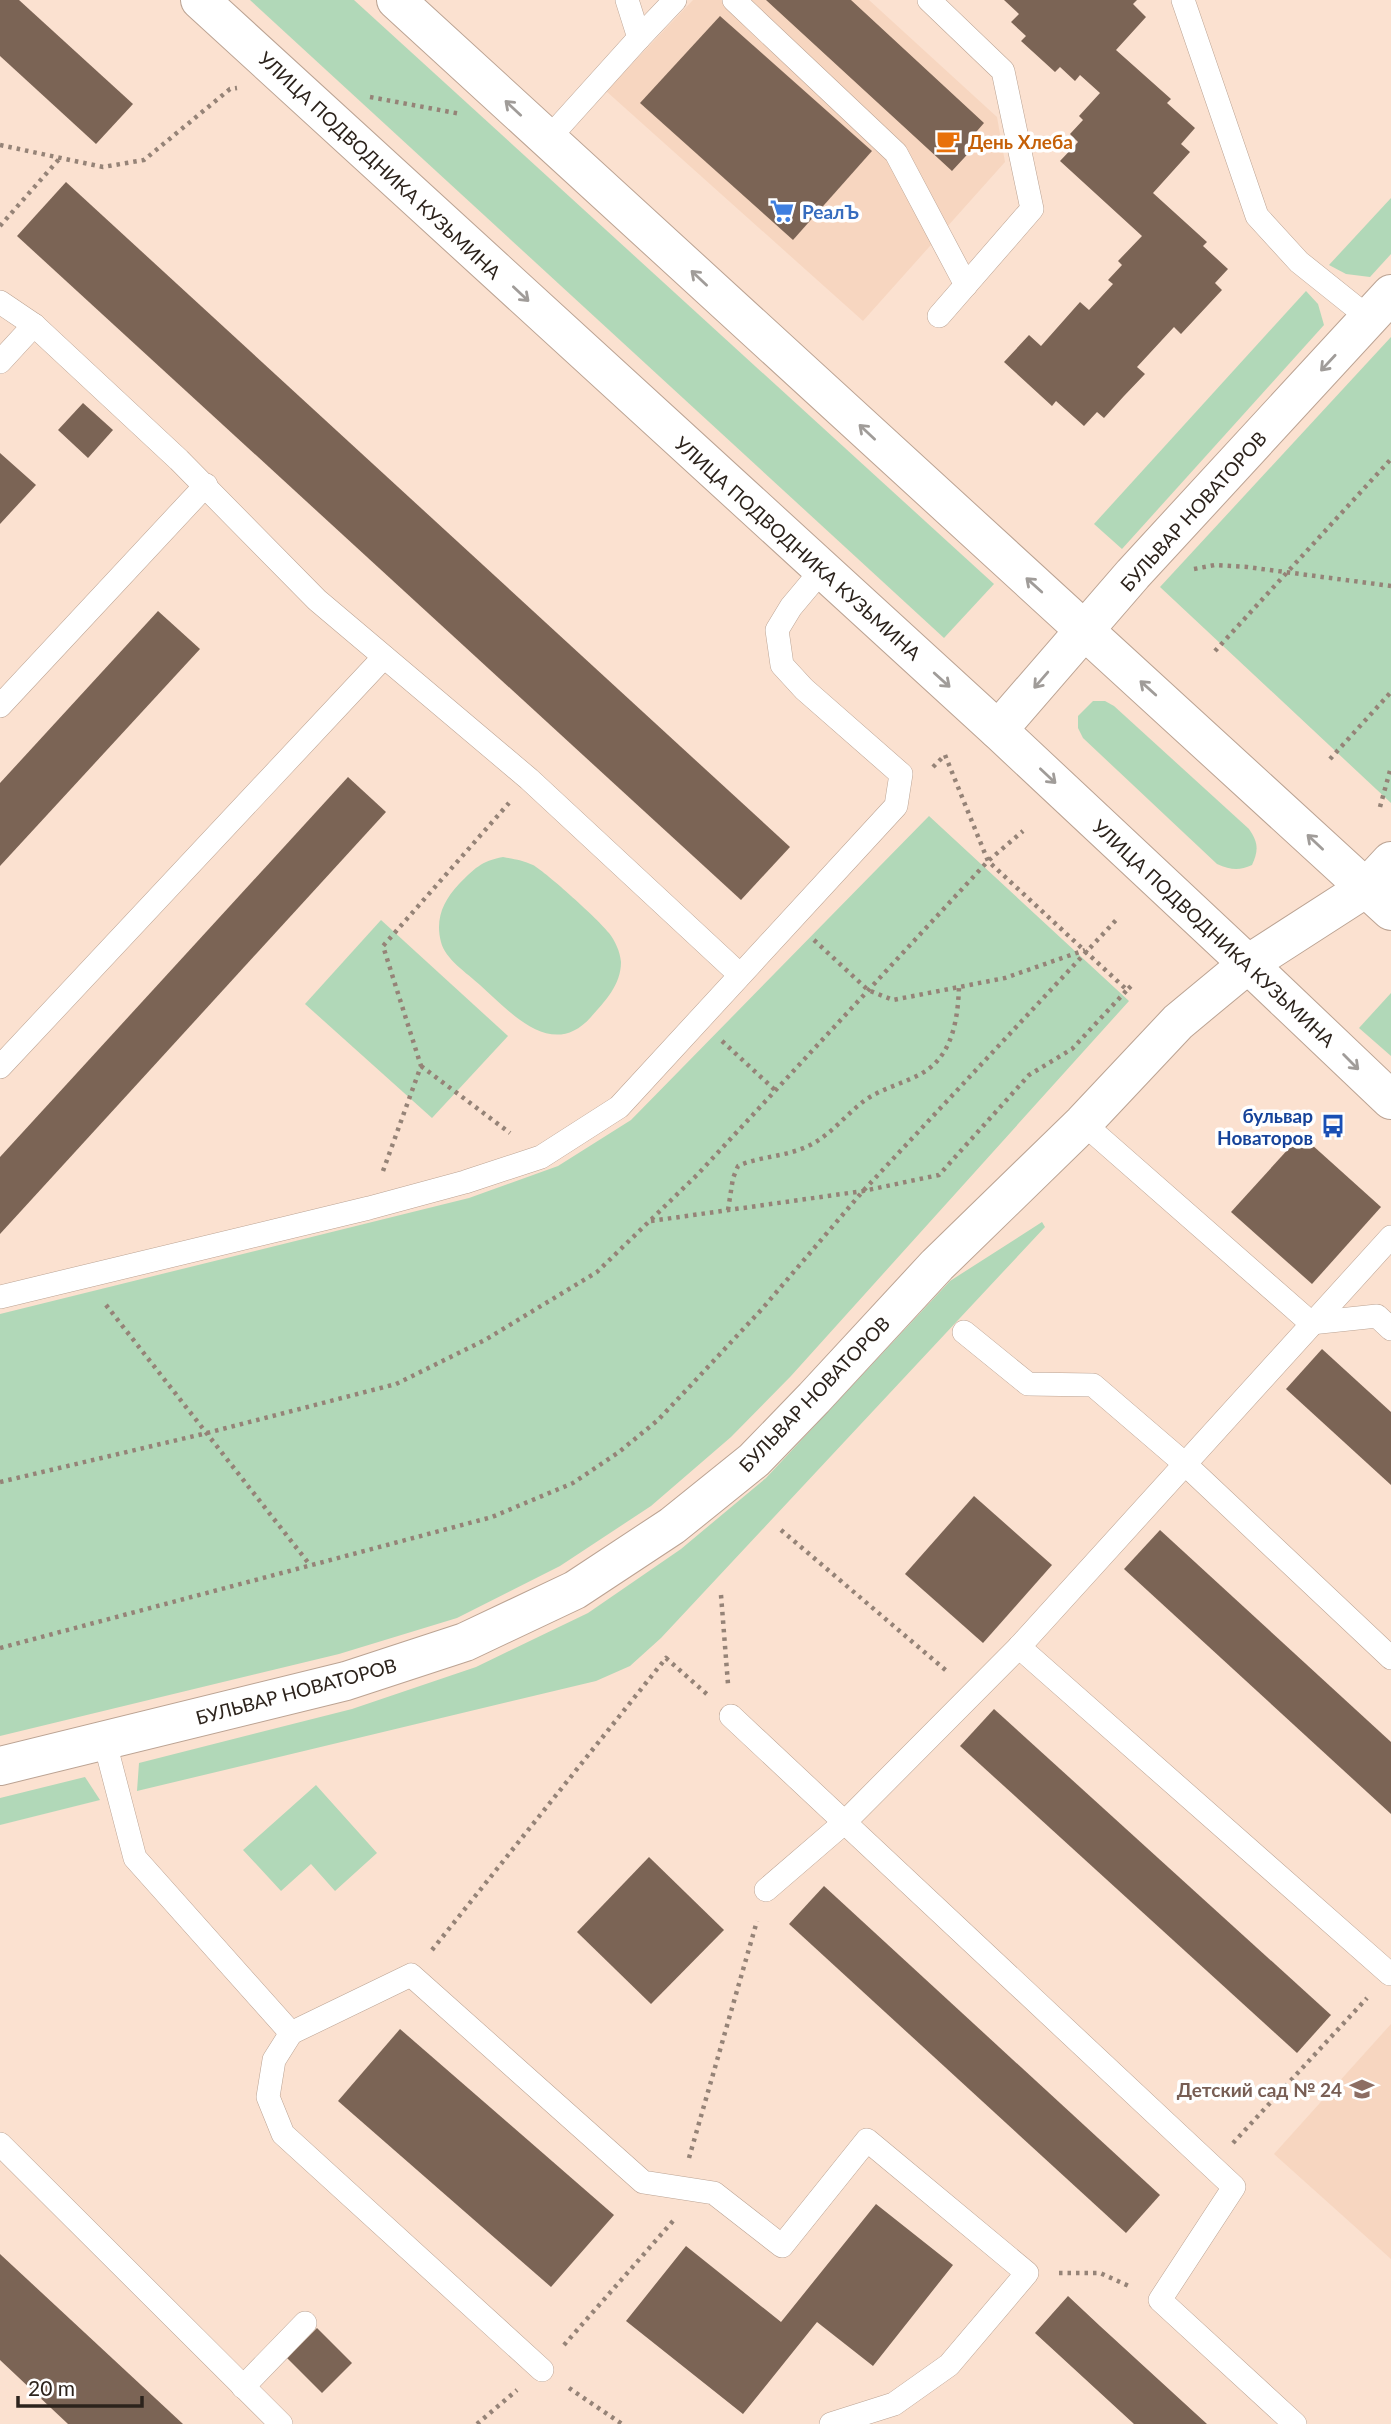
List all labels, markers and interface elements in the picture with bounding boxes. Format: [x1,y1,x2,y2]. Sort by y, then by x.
street label: УЛИЦА ПОДВОДНИКА КУЗЬМИНА [254,46,506,284]
one-way arrow [505,99,522,116]
cafe icon: День Хлеба [934,127,962,155]
place label: День Хлеба [968,130,1073,153]
supermarket icon: РеалЪ [768,197,796,225]
place label: РеалЪ [802,200,859,223]
one-way arrow [691,269,708,286]
one-way arrow [512,286,529,303]
one-way arrow [1320,354,1336,372]
one-way arrow [859,423,876,440]
street label: БУЛЬВАР НОВАТОРОВ [1115,426,1271,596]
street label: УЛИЦА ПОДВОДНИКА КУЗЬМИНА [670,431,926,665]
one-way arrow [1025,577,1043,593]
one-way arrow [1034,671,1050,689]
one-way arrow [933,672,951,688]
one-way arrow [1139,680,1157,696]
one-way arrow [1039,768,1056,785]
street label: УЛИЦА ПОДВОДНИКА КУЗЬМИНА [1088,814,1340,1052]
one-way arrow [1306,834,1324,850]
one-way arrow [1342,1053,1359,1070]
place label: бульвар Новаторов [1217,1104,1313,1149]
bus stop icon: бульвар Новаторов [1319,1112,1347,1140]
street label: БУЛЬВАР НОВАТОРОВ [734,1312,894,1476]
street label: БУЛЬВАР НОВАТОРОВ [193,1653,399,1729]
school or university icon: Детский сад № 24 [1348,2075,1376,2103]
place label: Детский сад № 24 [1177,2078,1342,2101]
scale bar [18,2364,142,2408]
text: 20 m [28,2375,75,2400]

